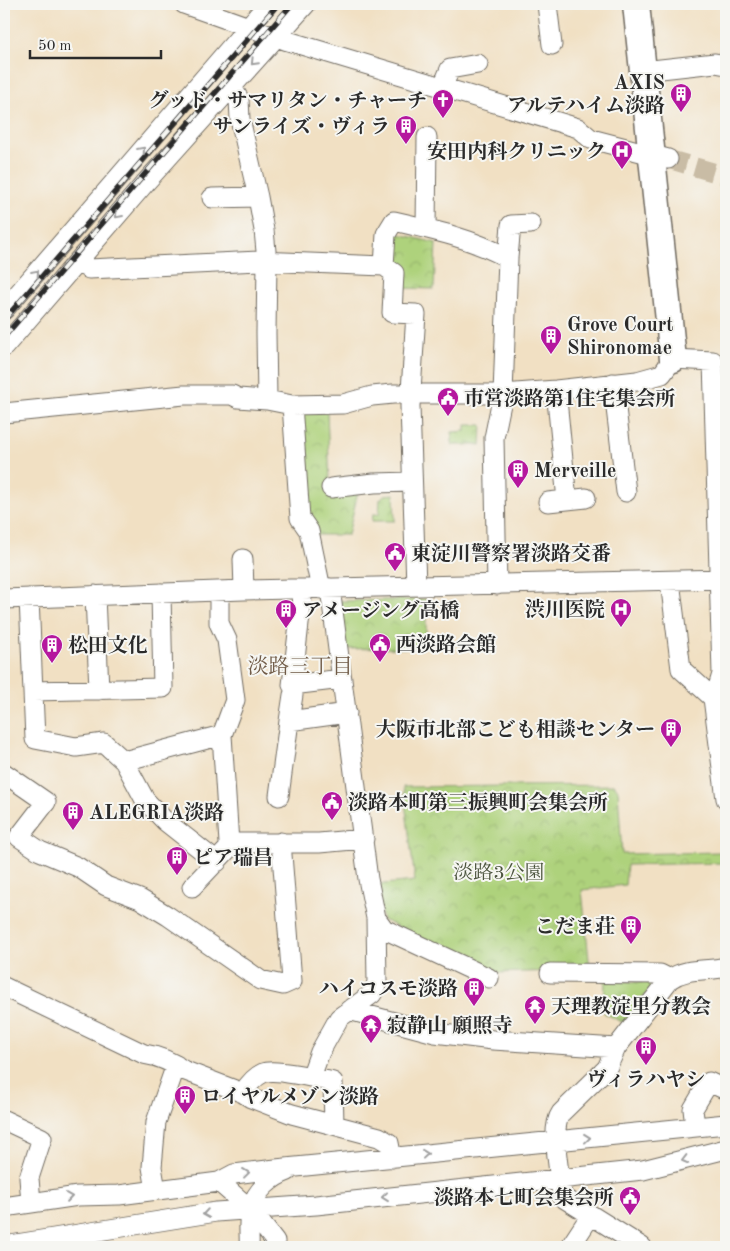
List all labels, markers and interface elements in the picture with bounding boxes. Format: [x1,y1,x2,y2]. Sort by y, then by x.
scale bar [30,28,161,60]
text: 50 m [38,39,72,54]
one-way arrow [251,56,260,65]
place label: AXIS アルテハイム淡路 [507,74,665,117]
building icon: AXIS アルテハイム淡路 [669,82,693,113]
church icon: グッド・サマリタン・チャーチ [431,88,455,119]
place label: グッド・サマリタン・チャーチ [149,90,427,112]
building icon: サンライズ・ヴィラ [394,114,418,145]
place label: サンライズ・ヴィラ [213,116,390,138]
hospital icon: 安田内科クリニック [610,139,634,170]
place label: 安田内科クリニック [427,141,606,163]
one-way arrow [137,147,146,156]
one-way arrow [115,209,124,218]
one-way arrow [30,269,39,278]
place label: Grove Court Shironomae [567,316,674,359]
building icon: Grove Court Shironomae [539,324,563,355]
public building icon: 市営淡路第1住宅集会所 [436,386,460,417]
place label: 市営淡路第1住宅集会所 [464,387,676,410]
building icon: Merveille [506,458,530,489]
place label: Merveille [534,462,617,482]
public building icon: 東淀川警察署淡路交番 [383,541,407,572]
place label: 東淀川警察署淡路交番 [411,542,611,565]
hospital icon: 渋川医院 [609,597,633,628]
building icon: アメージング高橋 [274,598,298,629]
place label: 渋川医院 [525,598,605,621]
place label: アメージング高橋 [302,600,460,622]
public building icon: 西淡路会館 [368,632,392,663]
building icon: 松田文化 [40,633,64,664]
place label: 西淡路会館 [396,633,496,656]
place label: 松田文化 [68,635,148,657]
district label: 淡路三丁目 [248,655,353,678]
building icon: 大阪市北部こども相談センター [659,717,683,748]
place label: 大阪市北部こども相談センター [376,719,655,741]
public building icon: 淡路本町第三振興町会集会所 [320,790,344,821]
place label: 淡路本町第三振興町会集会所 [348,791,608,814]
building icon: ALEGRIA淡路 [61,800,85,831]
place label: ALEGRIA淡路 [89,801,224,824]
building icon: ピア瑞昌 [165,845,189,876]
place label: ピア瑞昌 [193,847,273,869]
park label: 淡路3公園 [453,862,545,884]
building icon: こだま荘 [619,914,643,945]
place label: こだま荘 [535,915,615,938]
building icon: ハイコスモ淡路 [462,976,486,1007]
place label: ハイコスモ淡路 [319,977,458,1000]
temple icon: 天理教淀里分教会 [523,994,547,1025]
place label: 天理教淀里分教会 [551,995,711,1018]
temple icon: 寂静山 願照寺 [359,1013,383,1044]
place label: 寂静山 願照寺 [387,1015,513,1037]
building icon: ヴィラハヤシ [634,1035,658,1066]
place label: ヴィラハヤシ [587,1069,705,1091]
building icon: ロイヤルメゾン淡路 [173,1084,197,1115]
place label: ロイヤルメゾン淡路 [201,1085,379,1108]
one-way arrow [583,1133,591,1144]
one-way arrow [422,1149,430,1160]
one-way arrow [680,1154,689,1165]
one-way arrow [243,1168,251,1179]
public building icon: 淡路本七町会集会所 [618,1185,642,1216]
place label: 淡路本七町会集会所 [434,1186,614,1209]
one-way arrow [381,1191,389,1202]
one-way arrow [65,1193,74,1203]
one-way arrow [202,1208,210,1219]

